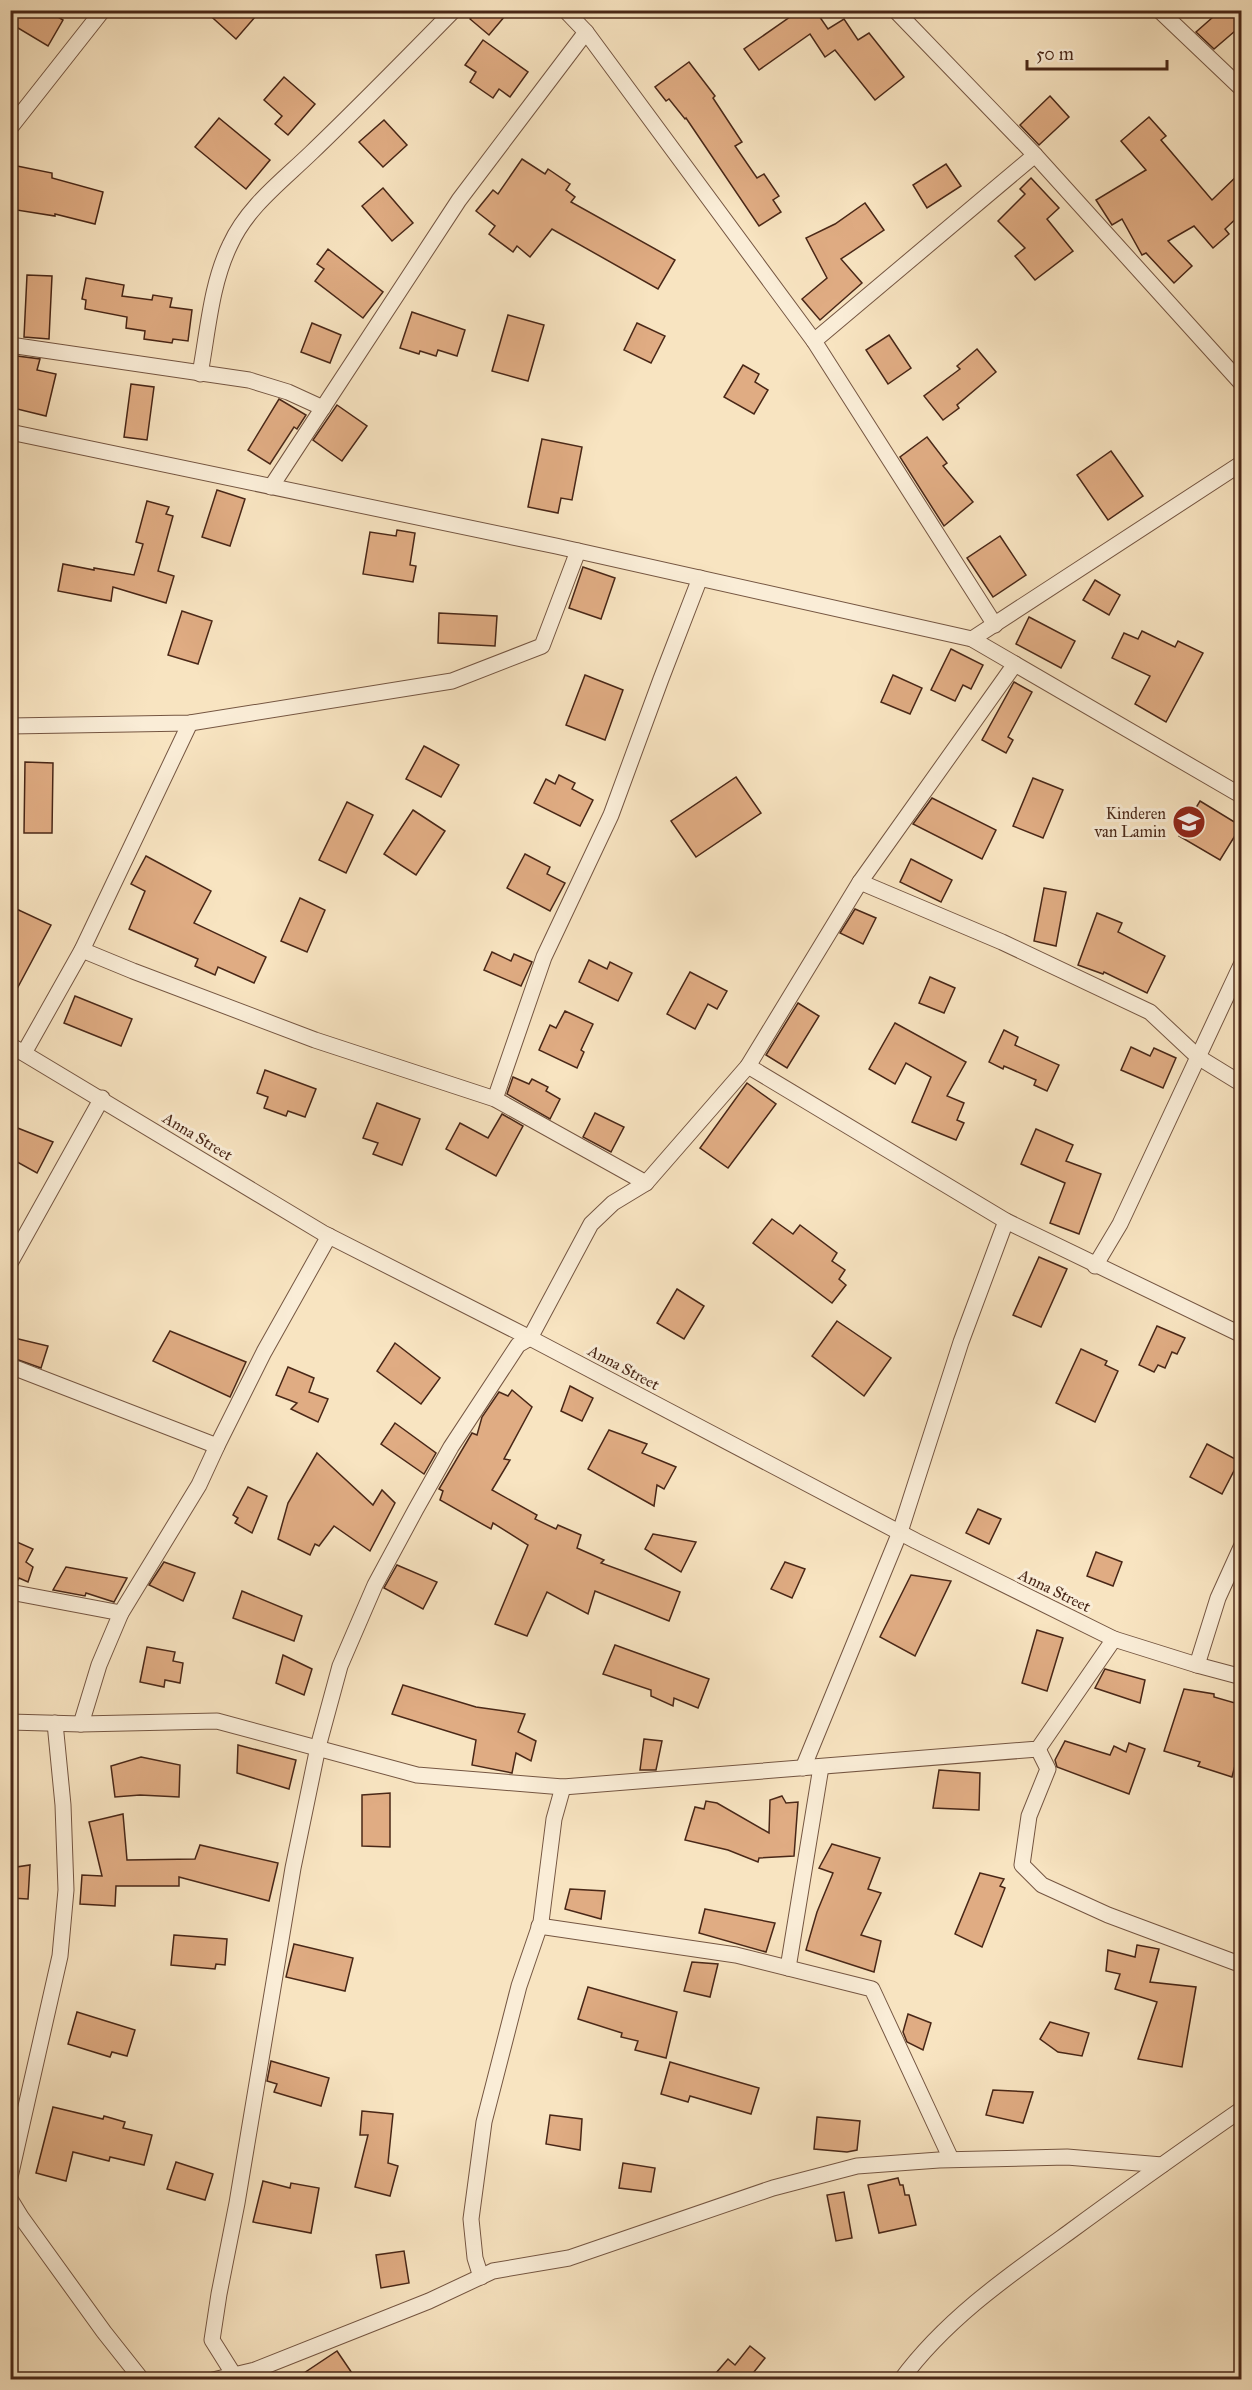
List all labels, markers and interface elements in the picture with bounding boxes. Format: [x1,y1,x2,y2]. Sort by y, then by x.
scale bar [1027,33,1166,71]
text: 50 m [1036,43,1074,65]
place label: Kinderen van Lamin [1093,804,1166,841]
school or university icon: Kinderen van Lamin [1171,804,1207,840]
street label: Anna Street [159,1108,236,1165]
street label: Anna Street [584,1340,663,1394]
street label: Anna Street [1015,1564,1094,1616]

